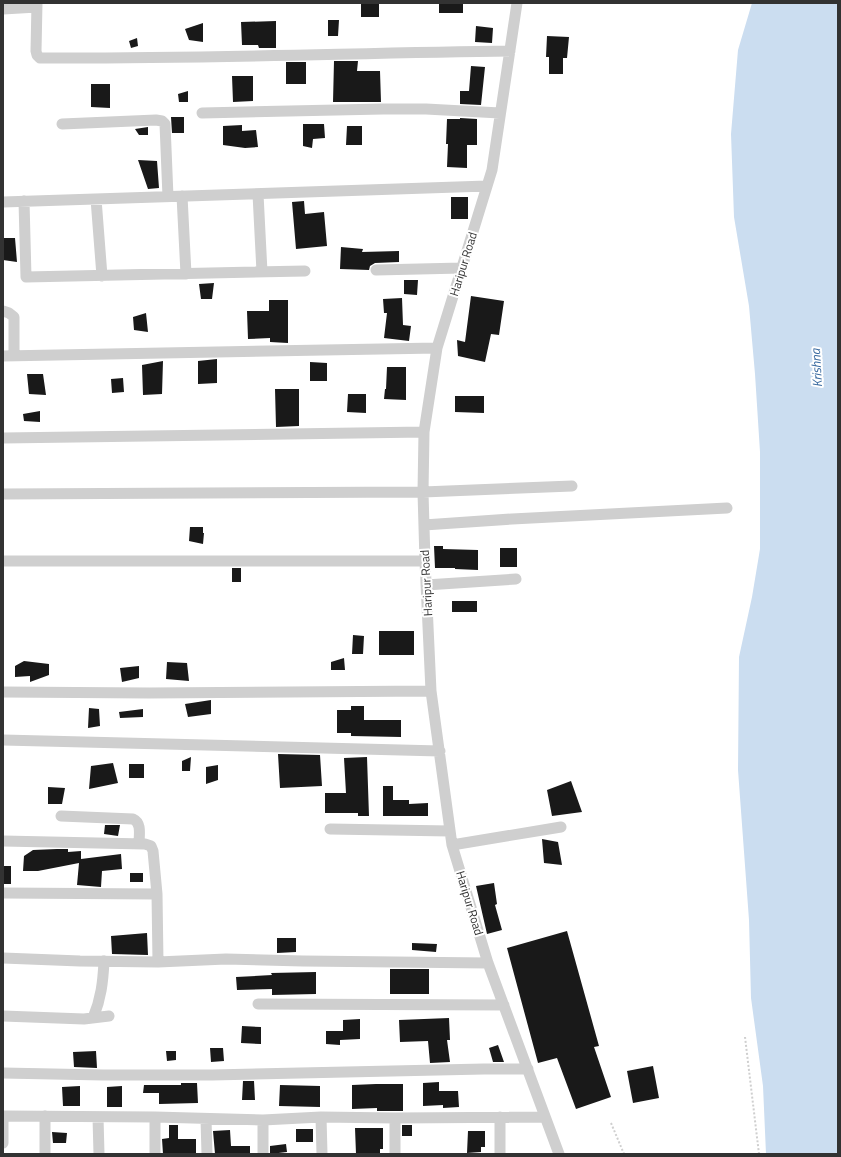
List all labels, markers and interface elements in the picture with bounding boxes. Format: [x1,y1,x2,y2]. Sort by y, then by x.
street label: Haripur Road [444,229,482,299]
water label: Krishna [805,347,827,388]
street label: Haripur Road [415,549,437,617]
street label: Haripur Road [451,868,489,938]

